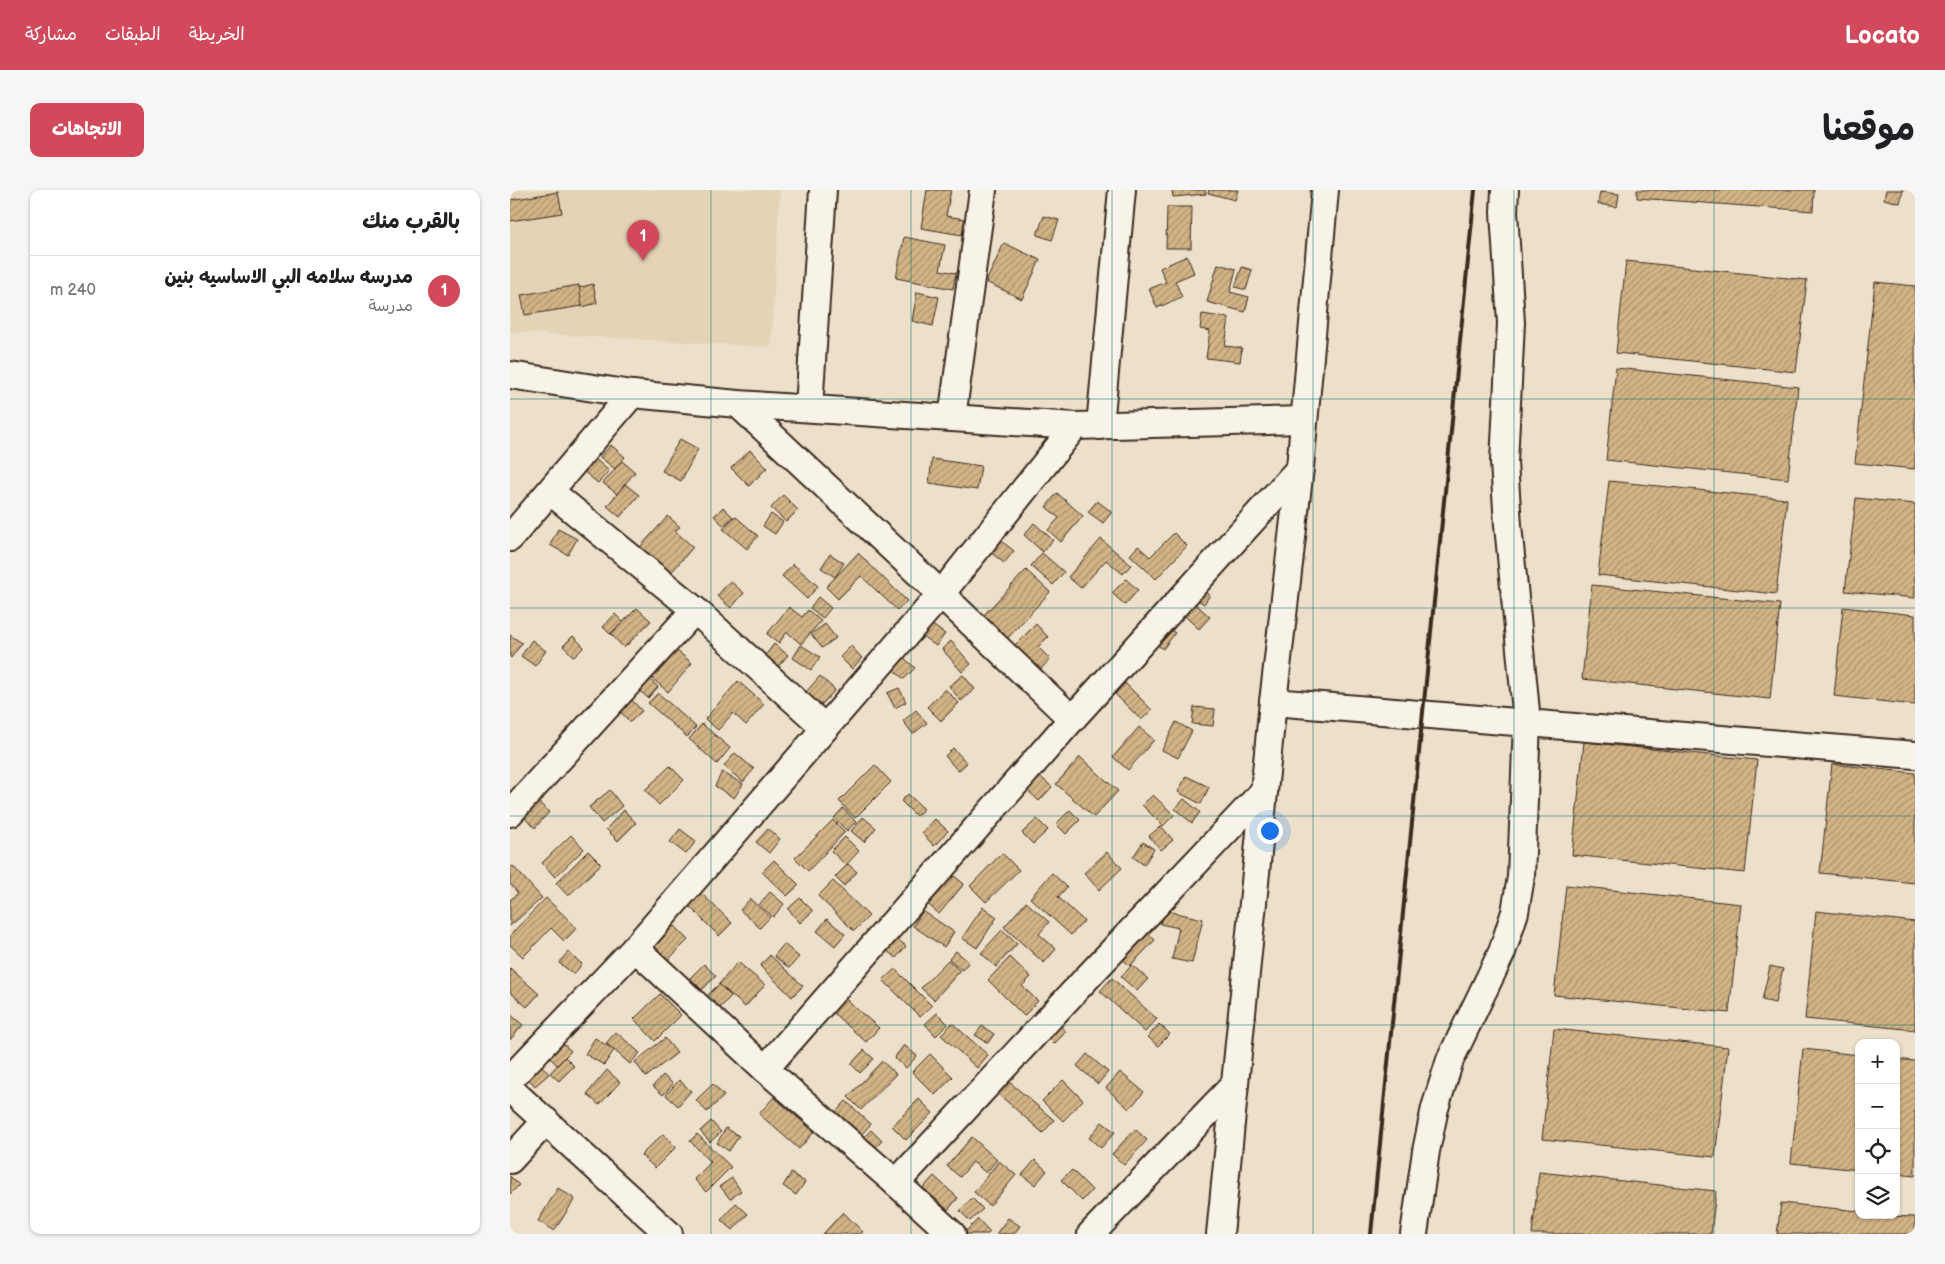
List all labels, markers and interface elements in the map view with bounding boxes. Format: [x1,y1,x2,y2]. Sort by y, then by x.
text: Locato [1845,21,1920,50]
text: مشاركة [25,24,77,45]
text: الطبقات [105,24,161,45]
text: الخريطة [189,24,245,45]
button: الاتجاهات [30,103,144,157]
text: موقعنا [1822,108,1915,151]
text: بالقرب منك [362,209,460,234]
pin: 1 [627,220,659,261]
text: مدرسه سلامه البي الاساسيه بنين [164,266,413,289]
text: 240 m [50,281,96,300]
text: 1 [441,281,447,300]
text: مدرسة [368,297,413,316]
your location [1257,818,1283,844]
map controls [1855,1039,1900,1219]
button: + [1855,1039,1900,1084]
button: − [1855,1084,1900,1129]
button: locate [1855,1129,1900,1174]
button: layers [1855,1174,1900,1219]

